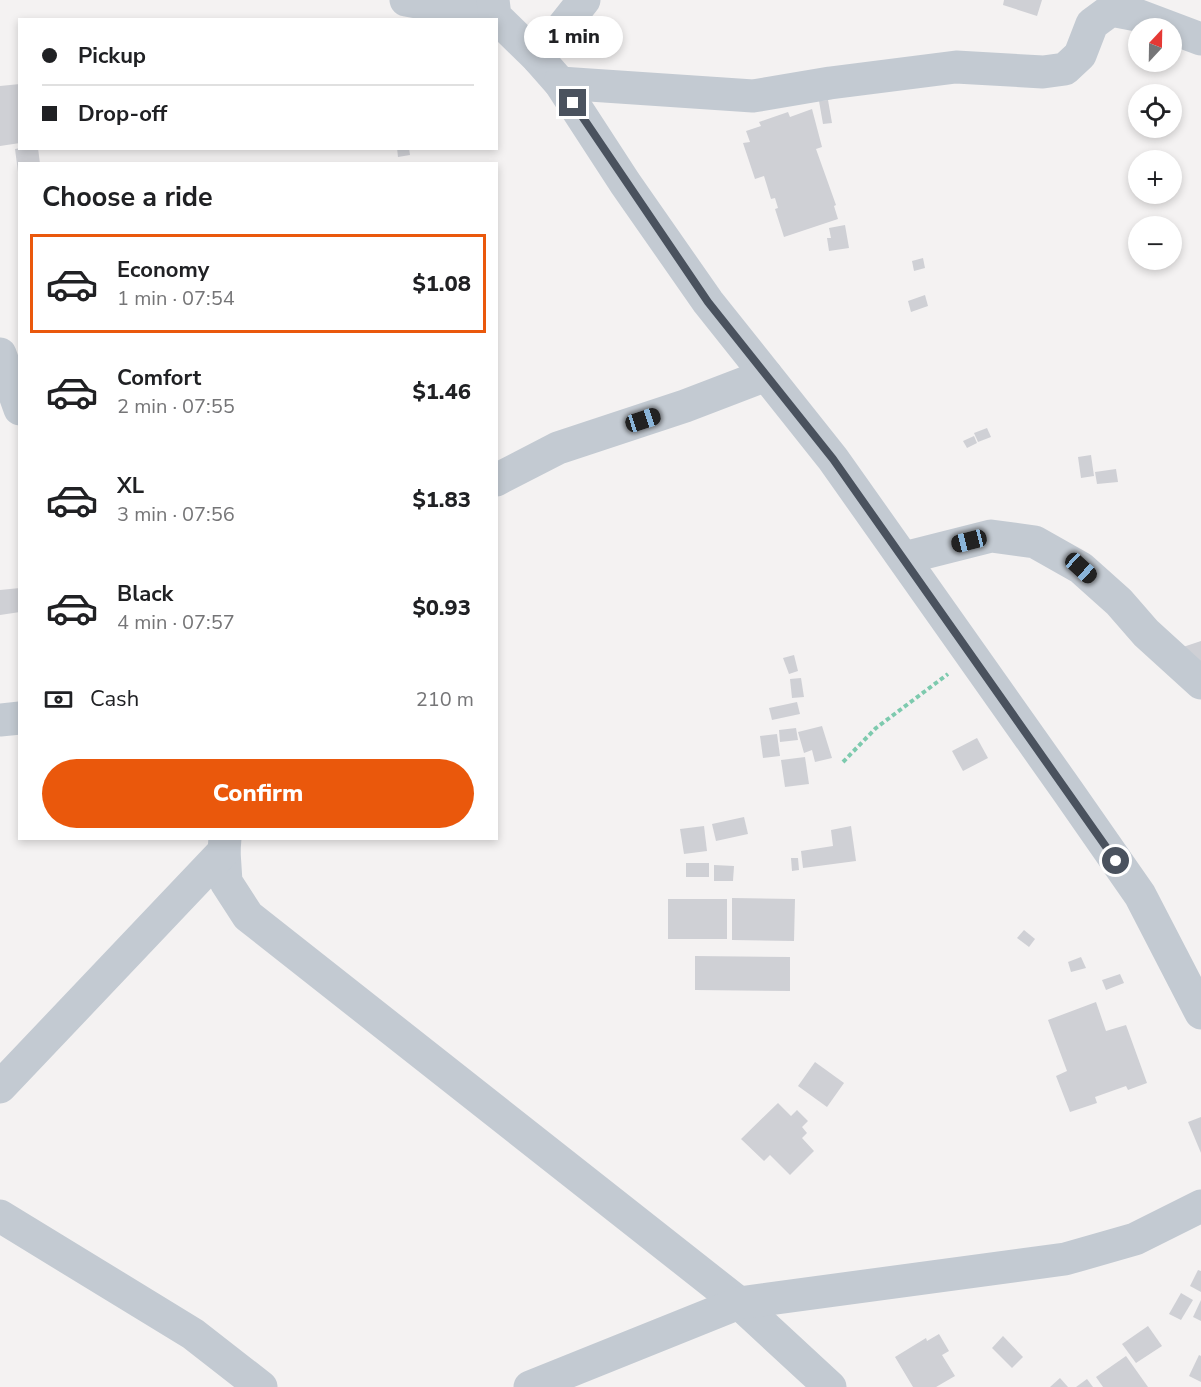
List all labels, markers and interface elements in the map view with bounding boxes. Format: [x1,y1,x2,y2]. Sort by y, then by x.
callout: 1 min [524,16,622,58]
north arrow [1128,18,1182,72]
map controls [1128,18,1182,270]
text: 1 min [547,23,600,50]
text: Pickup [78,41,146,71]
button: locate [1128,84,1182,138]
route end [559,89,586,116]
text: Drop-off [78,99,167,129]
button: + [1128,150,1182,204]
text: Choose a ride [42,179,213,216]
button: − [1128,216,1182,270]
text: Economy [117,255,209,285]
icon: car [45,257,99,311]
text: $1.08 [412,269,471,299]
text: 1 min · 07:54 [117,285,235,312]
text: Comfort [117,363,201,393]
icon: car [45,365,99,419]
text: $1.46 [412,377,471,407]
text: 2 min · 07:55 [117,393,235,420]
car [623,406,663,434]
text: XL [117,471,144,501]
icon: car [45,473,99,527]
text: $1.83 [412,485,471,515]
text: 3 min · 07:56 [117,501,235,528]
car [949,528,989,554]
car [1062,549,1100,587]
text: Black [117,579,173,609]
icon: car [45,581,99,635]
text: $0.93 [412,593,471,623]
text: 4 min · 07:57 [117,609,235,636]
icon: cash [42,683,75,716]
text: Cash [90,684,139,714]
text: 210 m [416,686,474,713]
button: Confirm [42,759,474,828]
route start [1102,847,1129,874]

